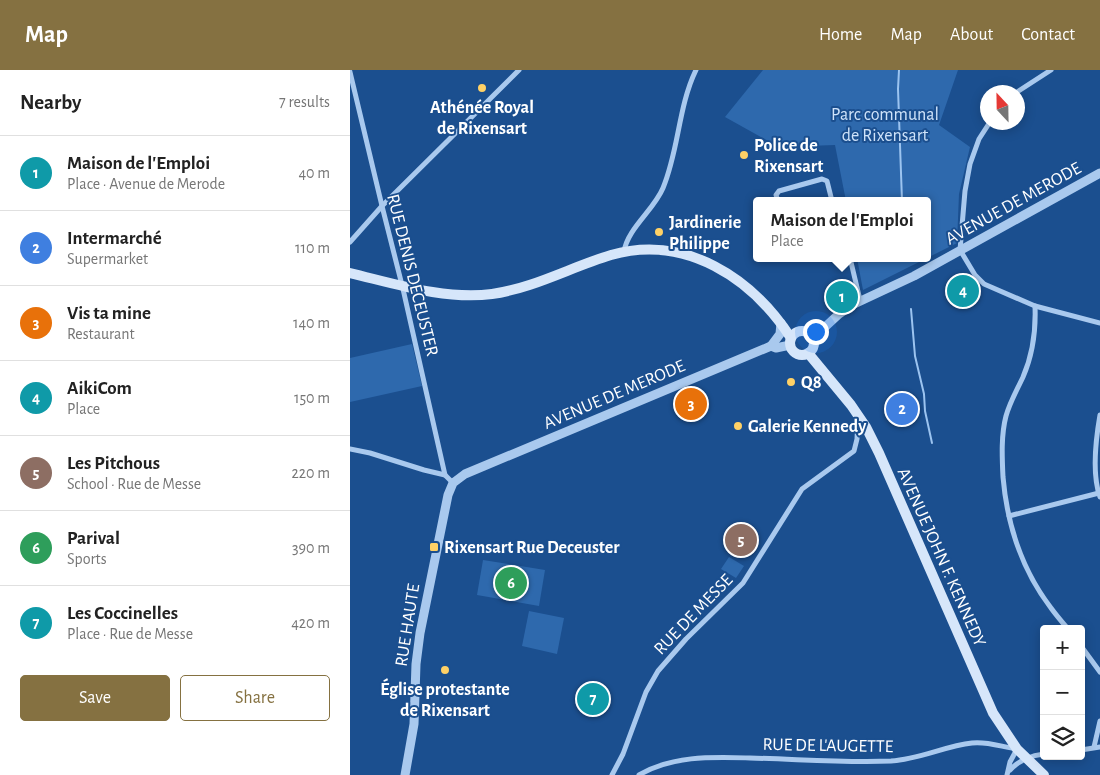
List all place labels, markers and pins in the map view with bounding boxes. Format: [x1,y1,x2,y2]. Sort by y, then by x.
marker: Athénée Royal de Rixensart [476,82,488,94]
place label: Athénée Royal de Rixensart [430,99,534,138]
place label: Police de Rixensart [754,137,823,176]
marker: Police de Rixensart [738,149,750,161]
place label: Jardinerie Philippe [669,214,741,253]
marker: Jardinerie Philippe [653,226,665,238]
pin: 4 [947,272,979,310]
pin: 1 [826,278,858,316]
place label: Q8 [801,374,822,392]
marker: Q8 [785,376,797,388]
pin: 3 [675,385,707,423]
pin: 2 [886,390,918,428]
place label: Galerie Kennedy [748,418,867,436]
marker: Galerie Kennedy [732,420,744,432]
pin: 5 [725,521,757,559]
place label: Rixensart Rue Deceuster [444,539,620,557]
marker: Rixensart Rue Deceuster [428,541,440,553]
pin: 6 [495,564,527,602]
marker: Église protestante de Rixensart [439,664,451,676]
place label: Église protestante de Rixensart [380,678,510,720]
pin: 7 [577,680,609,718]

